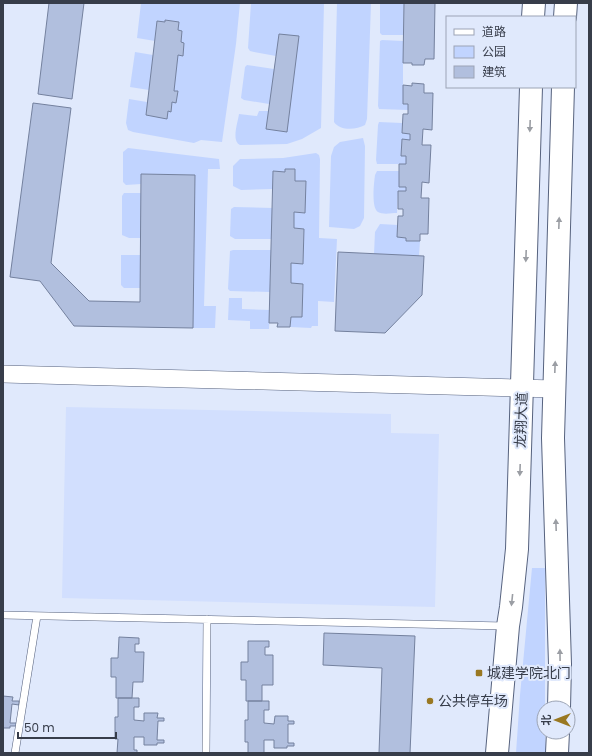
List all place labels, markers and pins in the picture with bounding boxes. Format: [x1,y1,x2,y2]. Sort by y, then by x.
place label: 城建学院北门 [487,663,571,683]
marker: 城建学院北门 [474,668,484,678]
place label: 公共停车场 [438,691,508,711]
marker: 公共停车场 [425,696,435,706]

